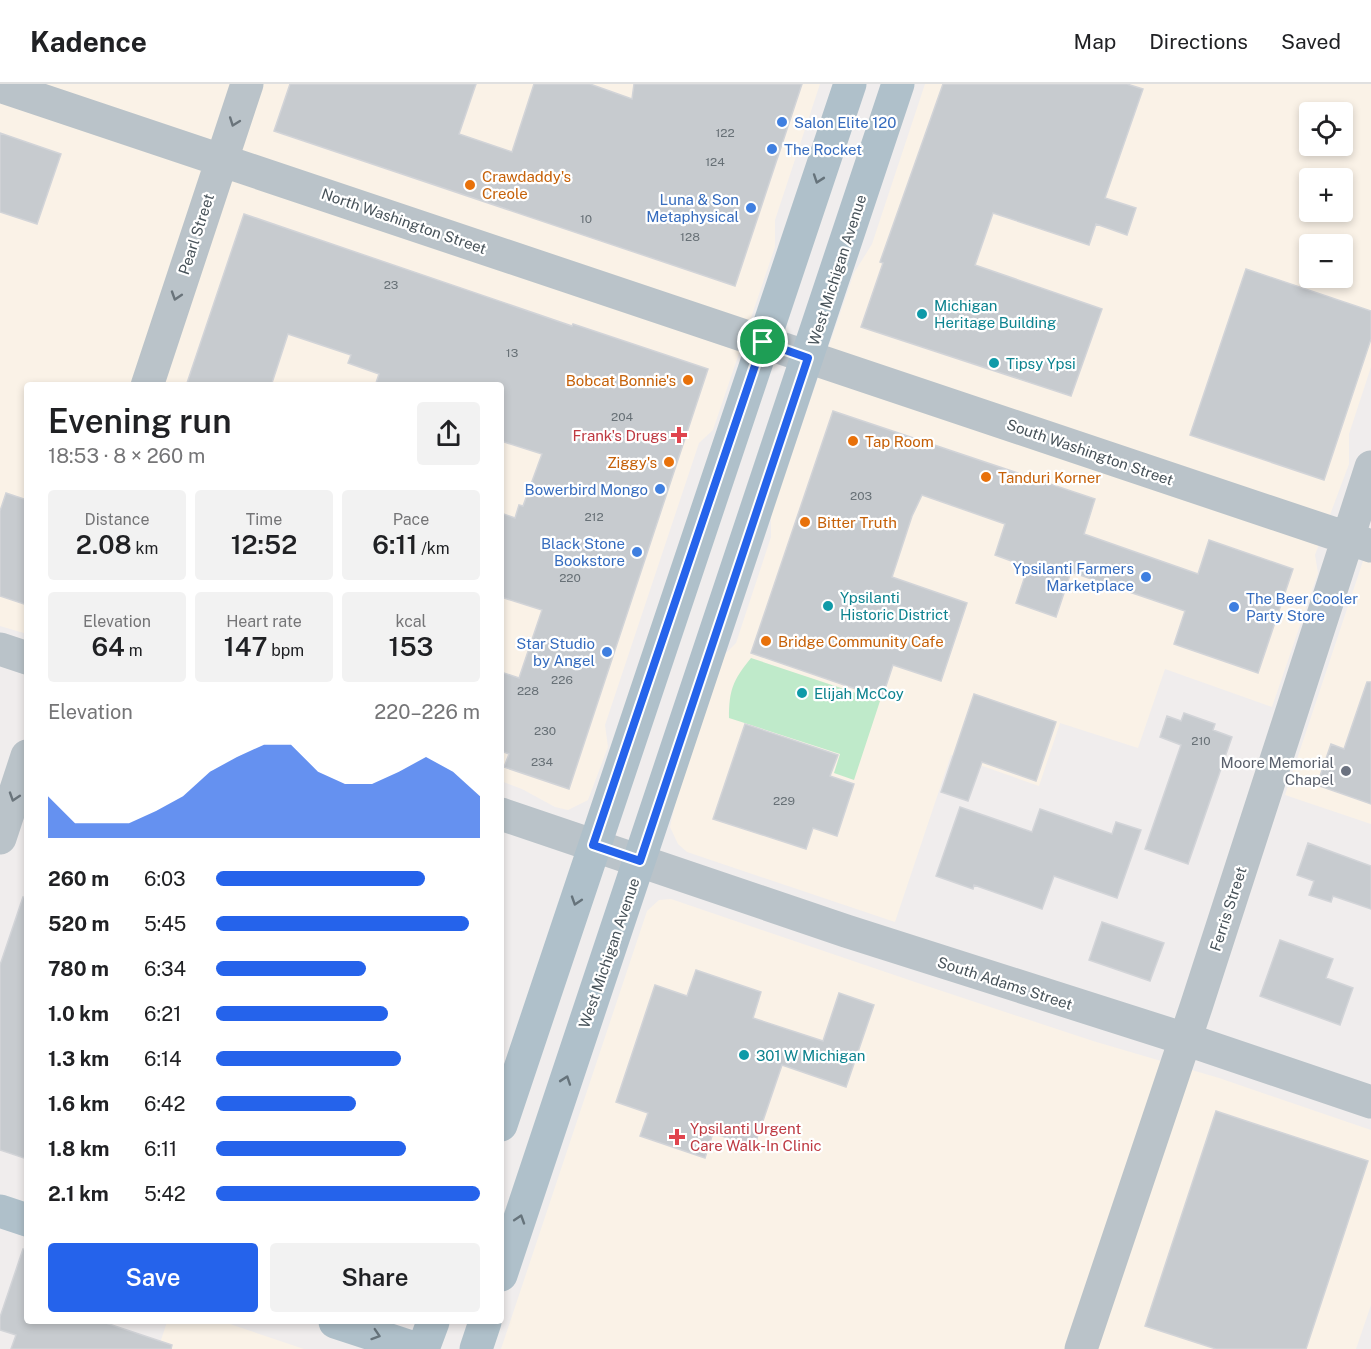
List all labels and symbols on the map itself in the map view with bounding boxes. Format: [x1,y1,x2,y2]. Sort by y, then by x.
place label: Salon Elite 120 [794,114,896,131]
marker: Salon Elite 120 [775,115,789,129]
one-way arrow [228,116,241,127]
house number: 122 [715,126,735,140]
place label: The Rocket [784,141,862,158]
marker: The Rocket [765,142,779,156]
house number: 124 [705,155,725,169]
place label: Crawdaddy's Creole [482,168,571,202]
one-way arrow [813,173,825,184]
marker: Crawdaddy's Creole [463,178,477,192]
street label: North Washington Street [319,185,489,257]
street label: Pearl Street [175,191,217,277]
place label: Luna & Son Metaphysical [646,191,739,225]
street label: West Michigan Avenue [805,192,869,348]
marker: Luna & Son Metaphysical [744,201,758,215]
house number: 10 [580,212,592,226]
house number: 128 [680,230,700,244]
house number: 23 [384,278,398,292]
one-way arrow [171,290,183,301]
place label: Michigan Heritage Building [934,297,1056,331]
marker: Michigan Heritage Building [915,307,929,321]
pin [737,316,788,367]
house number: 13 [506,346,518,360]
place label: Tipsy Ypsi [1006,355,1076,372]
marker: Tipsy Ypsi [987,356,1001,370]
place label: Bobcat Bonnie's [566,372,676,389]
marker: Bobcat Bonnie's [681,373,695,387]
house number: 204 [611,410,633,424]
street label: South Washington Street [1004,415,1176,489]
place label: Frank's Drugs [572,427,667,444]
marker: Frank's Drugs [672,428,686,442]
place label: Tap Room [865,433,934,450]
marker: Tap Room [846,434,860,448]
place label: Ziggy's [607,454,657,471]
marker: Ziggy's [662,455,676,469]
place label: Tanduri Korner [998,469,1101,486]
marker: Tanduri Korner [979,470,993,484]
place label: Bowerbird Mongo [525,481,648,498]
marker: Bowerbird Mongo [653,482,667,496]
house number: 203 [850,489,872,503]
house number: 212 [584,510,604,524]
place label: Bitter Truth [817,514,897,531]
marker: Bitter Truth [798,515,812,529]
place label: Black Stone Bookstore [541,535,625,569]
marker: Black Stone Bookstore [630,545,644,559]
place label: Ypsilanti Farmers Marketplace [1013,560,1134,594]
marker: Ypsilanti Farmers Marketplace [1139,570,1153,584]
house number: 220 [559,571,581,585]
place label: Ypsilanti Historic District [840,589,949,623]
place label: The Beer Cooler Party Store [1246,590,1358,624]
marker: Ypsilanti Historic District [821,599,835,613]
marker: The Beer Cooler Party Store [1227,600,1241,614]
place label: Bridge Community Cafe [778,633,944,650]
marker: Bridge Community Cafe [759,634,773,648]
place label: Star Studio by Angel [516,635,595,669]
marker: Star Studio by Angel [600,645,614,659]
house number: 226 [551,673,573,687]
house number: 228 [517,684,539,698]
place label: Elijah McCoy [814,685,904,702]
marker: Elijah McCoy [795,686,809,700]
house number: 230 [534,724,556,738]
house number: 210 [1191,734,1211,748]
place label: Moore Memorial Chapel [1221,754,1334,788]
house number: 234 [531,755,554,769]
marker: Moore Memorial Chapel [1339,764,1353,778]
one-way arrow [8,791,21,802]
house number: 229 [773,794,795,808]
street label: Ferris Street [1206,865,1250,953]
street label: West Michigan Avenue [575,876,643,1030]
one-way arrow [570,895,583,906]
street label: South Adams Street [935,953,1075,1013]
place label: 301 W Michigan [756,1047,865,1064]
marker: 301 W Michigan [737,1048,751,1062]
one-way arrow [559,1075,571,1086]
place label: Ypsilanti Urgent Care Walk-In Clinic [690,1120,822,1154]
marker: Ypsilanti Urgent Care Walk-In Clinic [668,1128,686,1146]
one-way arrow [512,1214,525,1225]
one-way arrow [370,1328,381,1341]

